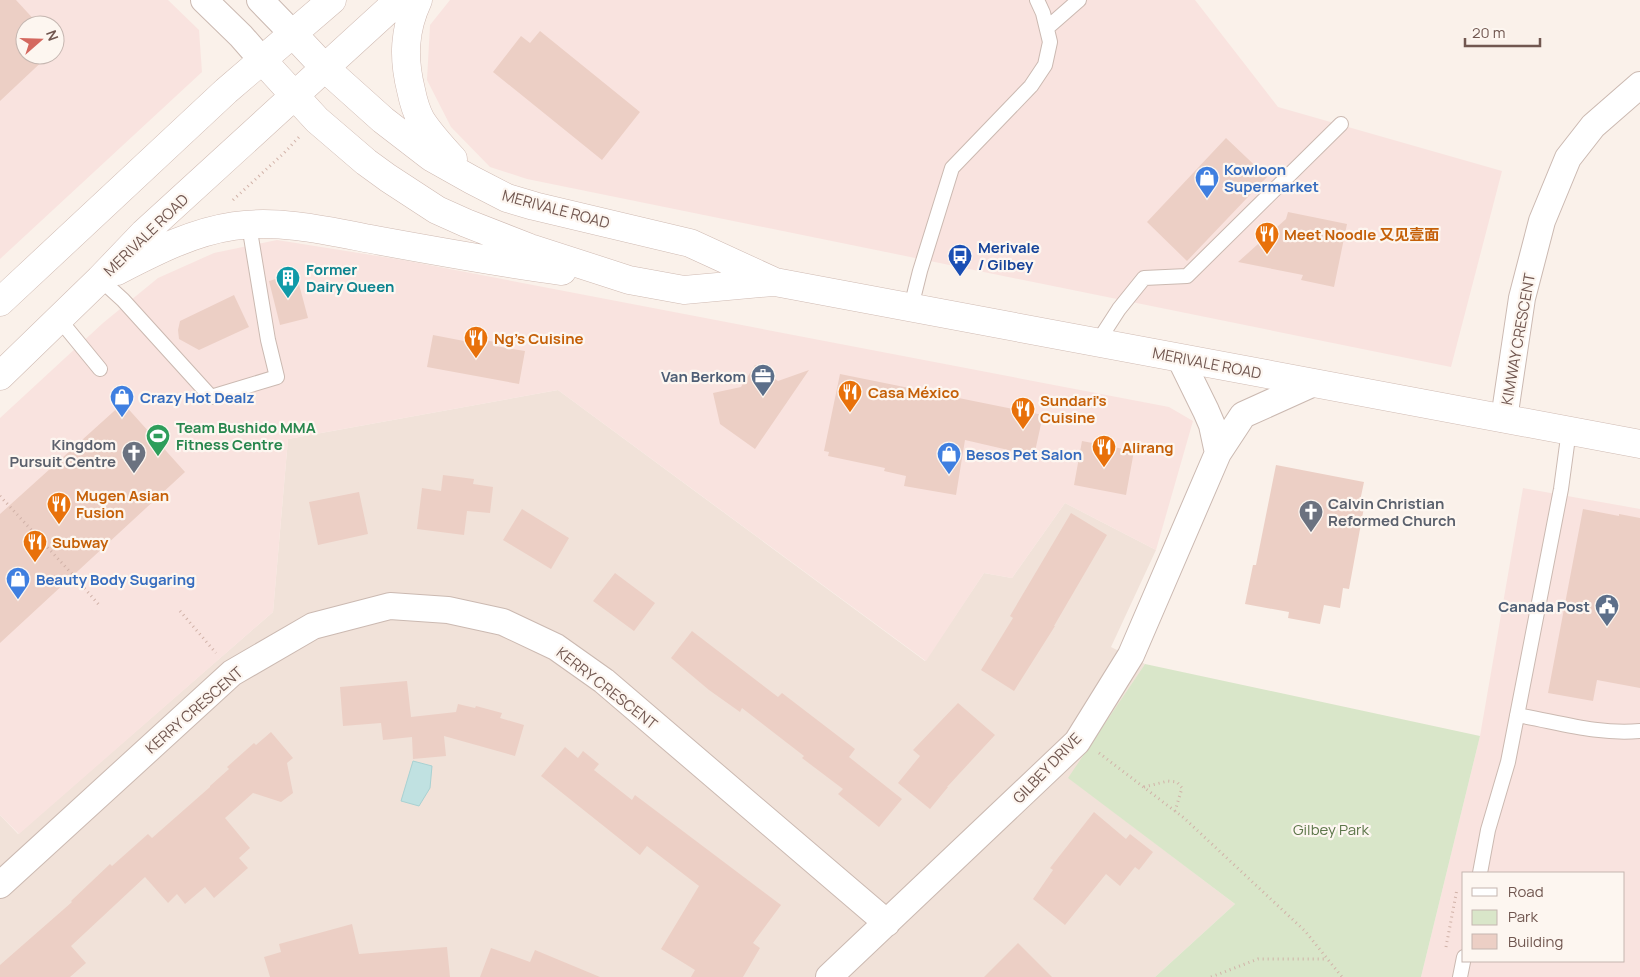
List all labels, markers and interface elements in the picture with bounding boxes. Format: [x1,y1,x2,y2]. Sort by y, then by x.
north arrow [15,15,65,65]
scale bar [1465,15,1540,47]
text: 20 m [1472,22,1505,43]
text: N [42,27,63,43]
place label: Kowloon Supermarket [1224,159,1319,197]
shop icon: Kowloon Supermarket [1194,165,1220,199]
street label: MERIVALE ROAD [500,185,612,233]
street label: MERIVALE ROAD [99,189,193,281]
restaurant icon: Meet Noodle 又见壹面 [1254,221,1280,255]
place label: Meet Noodle 又见壹面 [1284,224,1439,245]
place label: Merivale / Gilbey [978,237,1040,275]
bus stop icon: Merivale / Gilbey [947,243,973,277]
place label: Former Dairy Queen [306,259,394,297]
building icon: Former Dairy Queen [275,265,301,299]
street label: KIMWAY CRESCENT [1496,271,1540,407]
restaurant icon: Ng's Cuisine [463,325,489,359]
place label: Ng's Cuisine [494,328,583,349]
street label: MERIVALE ROAD [1151,342,1263,384]
office icon: Van Berkom [750,363,776,397]
place label: Van Berkom [661,366,746,387]
restaurant icon: Casa México [837,379,863,413]
place label: Casa México [868,382,959,403]
shop icon: Crazy Hot Dealz [109,384,135,418]
place label: Crazy Hot Dealz [140,387,255,408]
place label: Sundari's Cuisine [1040,390,1107,428]
restaurant icon: Sundari's Cuisine [1010,396,1036,430]
place label: Team Bushido MMA Fitness Centre [176,417,316,455]
sports icon: Team Bushido MMA Fitness Centre [145,423,171,457]
place label: Kingdom Pursuit Centre [10,434,116,472]
restaurant icon: Alirang [1091,434,1117,468]
place label: Alirang [1122,437,1174,458]
church icon: Kingdom Pursuit Centre [121,440,147,474]
shop icon: Besos Pet Salon [936,441,962,475]
place label: Besos Pet Salon [966,444,1082,465]
place label: Mugen Asian Fusion [76,485,169,523]
restaurant icon: Mugen Asian Fusion [46,491,72,525]
place label: Calvin Christian Reformed Church [1328,493,1456,531]
church icon: Calvin Christian Reformed Church [1298,499,1324,533]
restaurant icon: Subway [22,529,48,563]
place label: Subway [52,532,109,553]
shop icon: Beauty Body Sugaring [5,566,31,600]
place label: Beauty Body Sugaring [36,569,195,590]
public building icon: Canada Post [1594,593,1620,627]
place label: Canada Post [1498,596,1590,617]
street label: KERRY CRESCENT [552,642,662,734]
street label: KERRY CRESCENT [141,662,247,758]
street label: GILBEY DRIVE [1008,728,1086,808]
park label: Gilbey Park [1293,819,1369,840]
legend [1462,872,1625,962]
text: Road [1508,881,1544,902]
text: Park [1508,906,1538,927]
text: Building [1508,931,1563,952]

